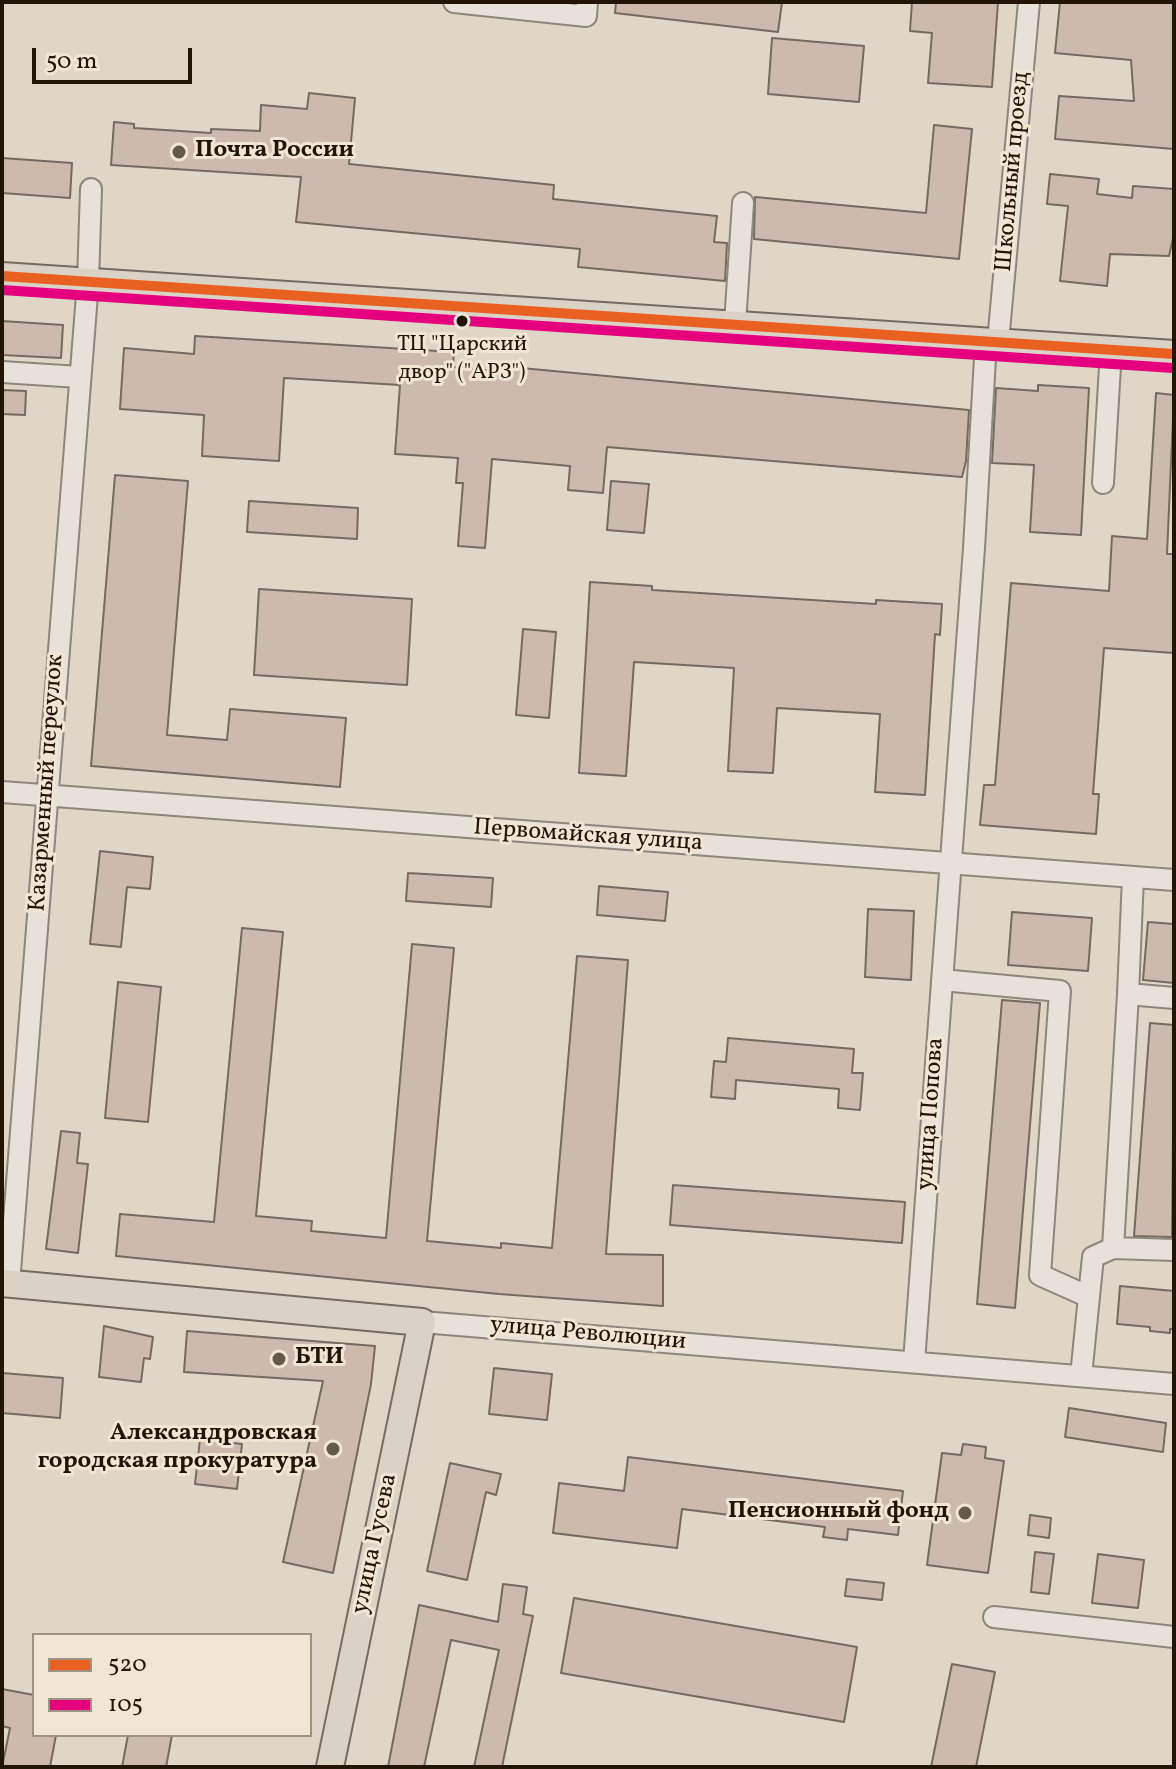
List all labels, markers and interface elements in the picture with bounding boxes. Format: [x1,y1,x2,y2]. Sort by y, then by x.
scale bar [36,32,196,82]
text: 50 m [46,45,98,79]
street label: Школьный проезд [991,71,1037,273]
place label: Почта России [195,138,354,166]
marker: Почта России [170,143,188,161]
marker: ТЦ "Царский двор" ("АРЗ") [454,313,470,329]
place label: ТЦ "Царский двор" ("АРЗ") [397,333,527,384]
street label: Казарменный переулок [25,653,71,913]
street label: Первомайская улица [472,815,704,859]
street label: улица Попова [912,1037,952,1191]
street label: улица Революции [489,1312,687,1358]
place label: БТИ [295,1345,344,1373]
marker: БТИ [270,1350,288,1368]
place label: Александровская городская прокуратура [38,1421,317,1477]
marker: Александровская городская прокуратура [324,1440,342,1458]
street label: улица Гусева [347,1471,405,1617]
place label: Пенсионный фонд [728,1499,949,1527]
marker: Пенсионный фонд [956,1504,974,1522]
legend [32,1633,312,1737]
text: 520 [108,1648,147,1682]
text: 105 [108,1688,143,1722]

